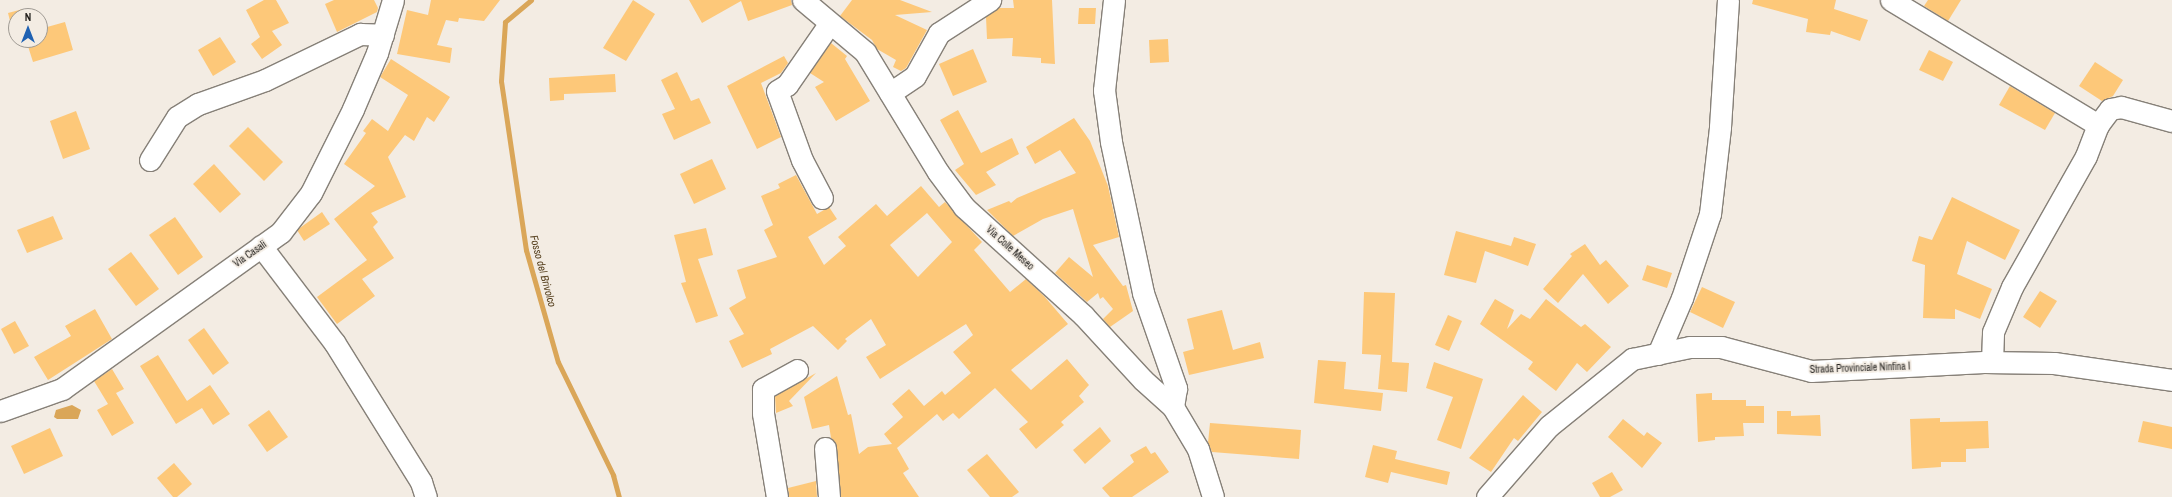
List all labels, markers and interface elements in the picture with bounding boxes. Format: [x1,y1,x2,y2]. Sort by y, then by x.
north arrow [8,8,48,48]
text: N [25,10,31,24]
street label: Via Colle Meseo [984,223,1036,273]
water label: Fosso del Brivolco [527,234,559,308]
street label: Via Casali [231,238,269,270]
street label: Strada Provinciale Ninfina I [1809,360,1911,376]

